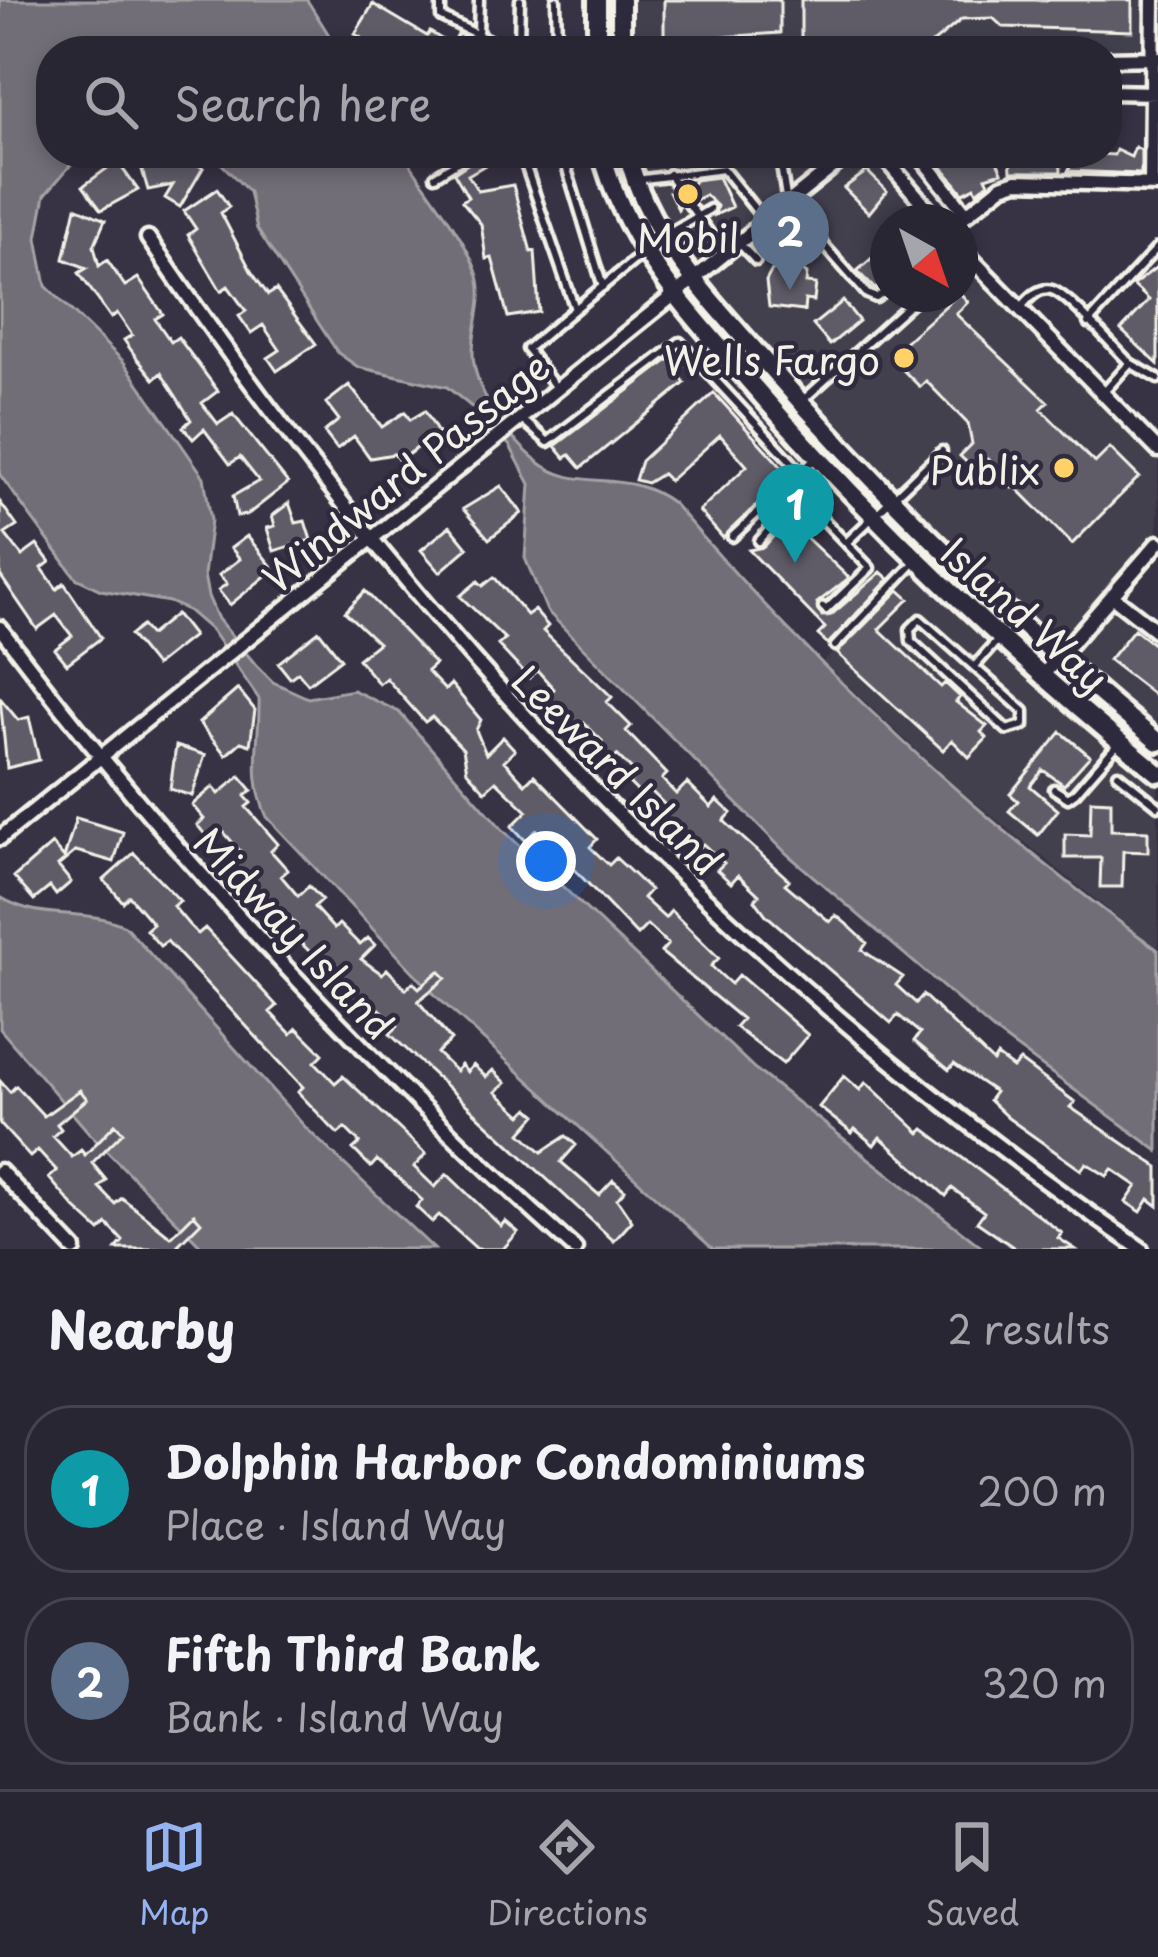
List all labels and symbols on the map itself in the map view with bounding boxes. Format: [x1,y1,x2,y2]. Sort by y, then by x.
marker: Mobil [675,181,701,207]
pin: 2 [751,191,829,290]
north arrow [870,204,978,312]
place label: Mobil [637,207,739,266]
place label: Wells Fargo [664,329,880,388]
street label: Windward Passage [249,337,561,605]
marker: Wells Fargo [891,345,917,371]
place label: Publix [929,439,1040,498]
marker: Publix [1051,455,1077,481]
pin: 1 [756,464,834,563]
street label: Island Way [929,523,1123,705]
street label: Leeward Island [500,651,736,887]
street label: Midway Island [181,813,409,1051]
your location [516,831,576,891]

